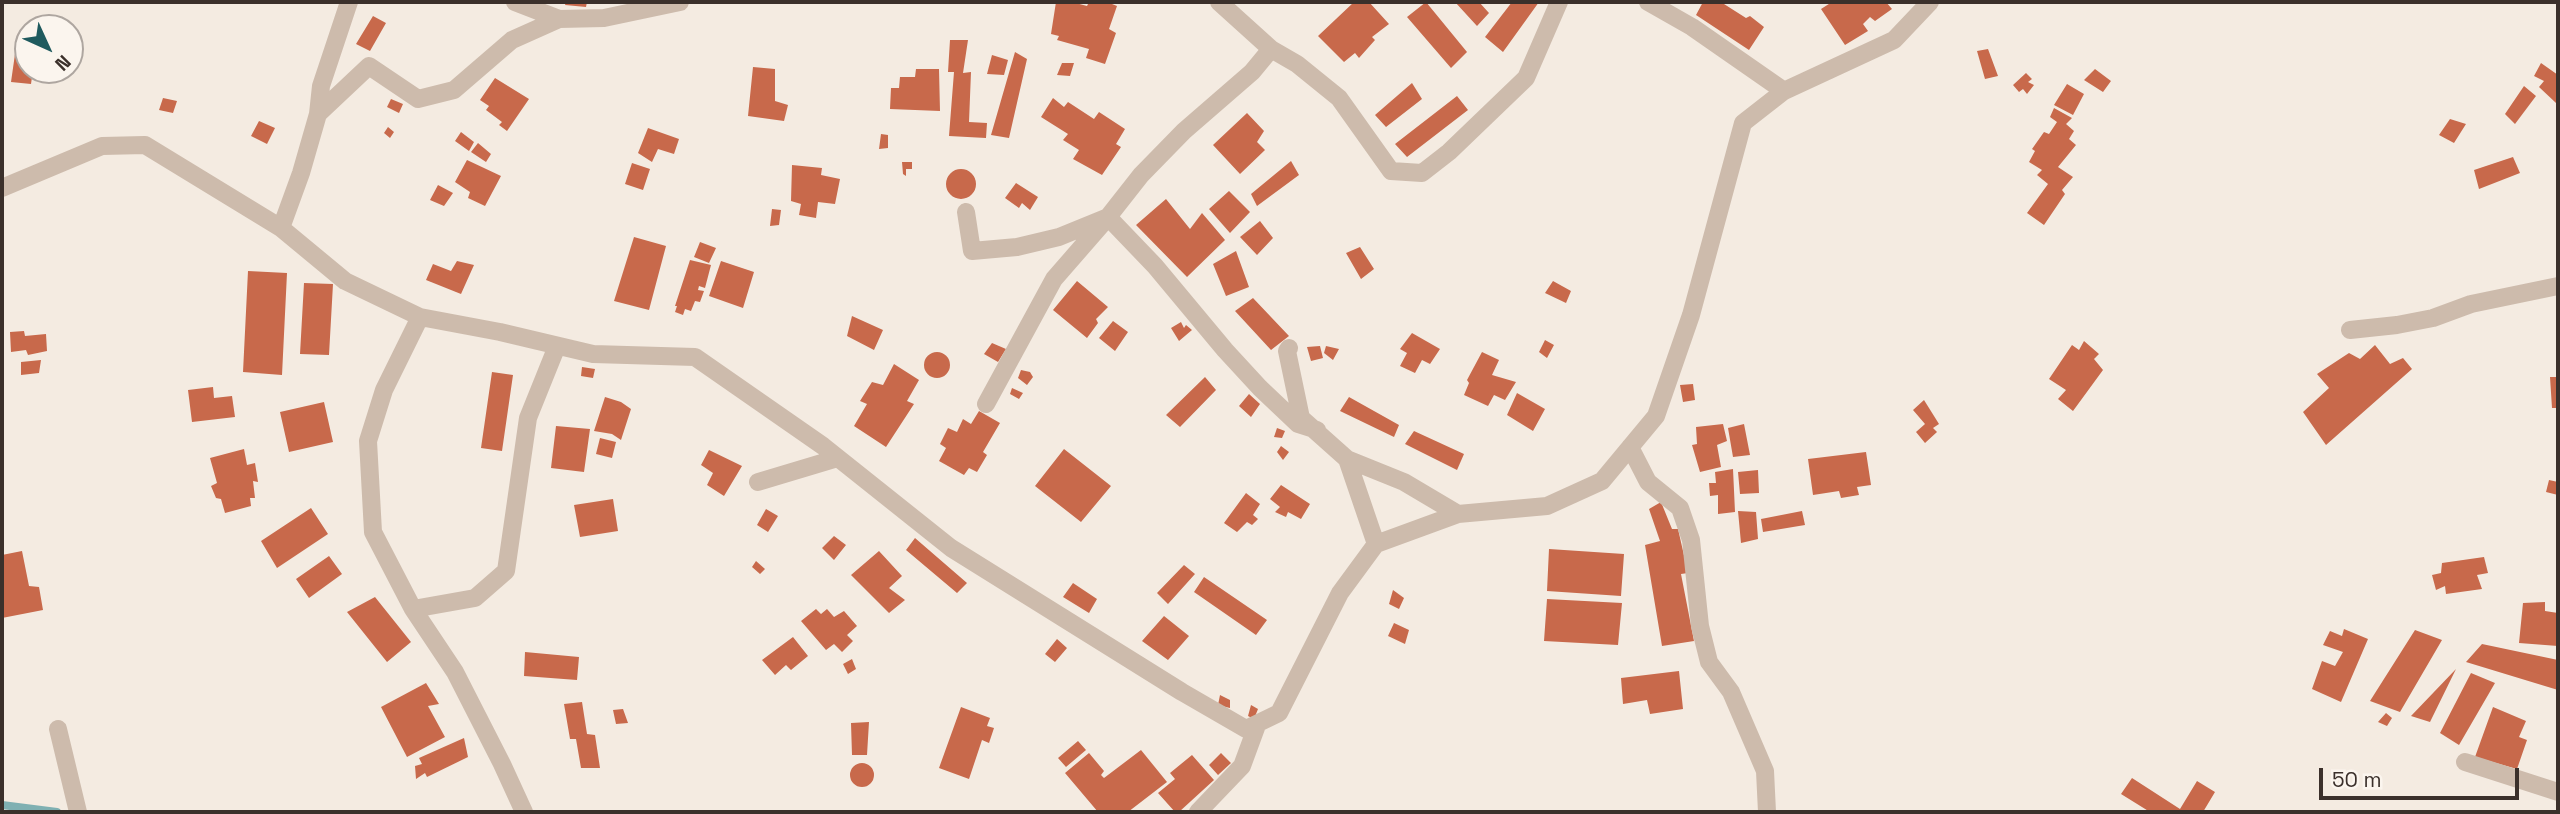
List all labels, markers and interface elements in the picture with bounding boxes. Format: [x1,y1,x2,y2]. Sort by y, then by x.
north arrow [14,14,84,84]
text: N [49,49,76,76]
scale bar [2322,754,2522,798]
text: 50 m [2332,766,2382,793]

